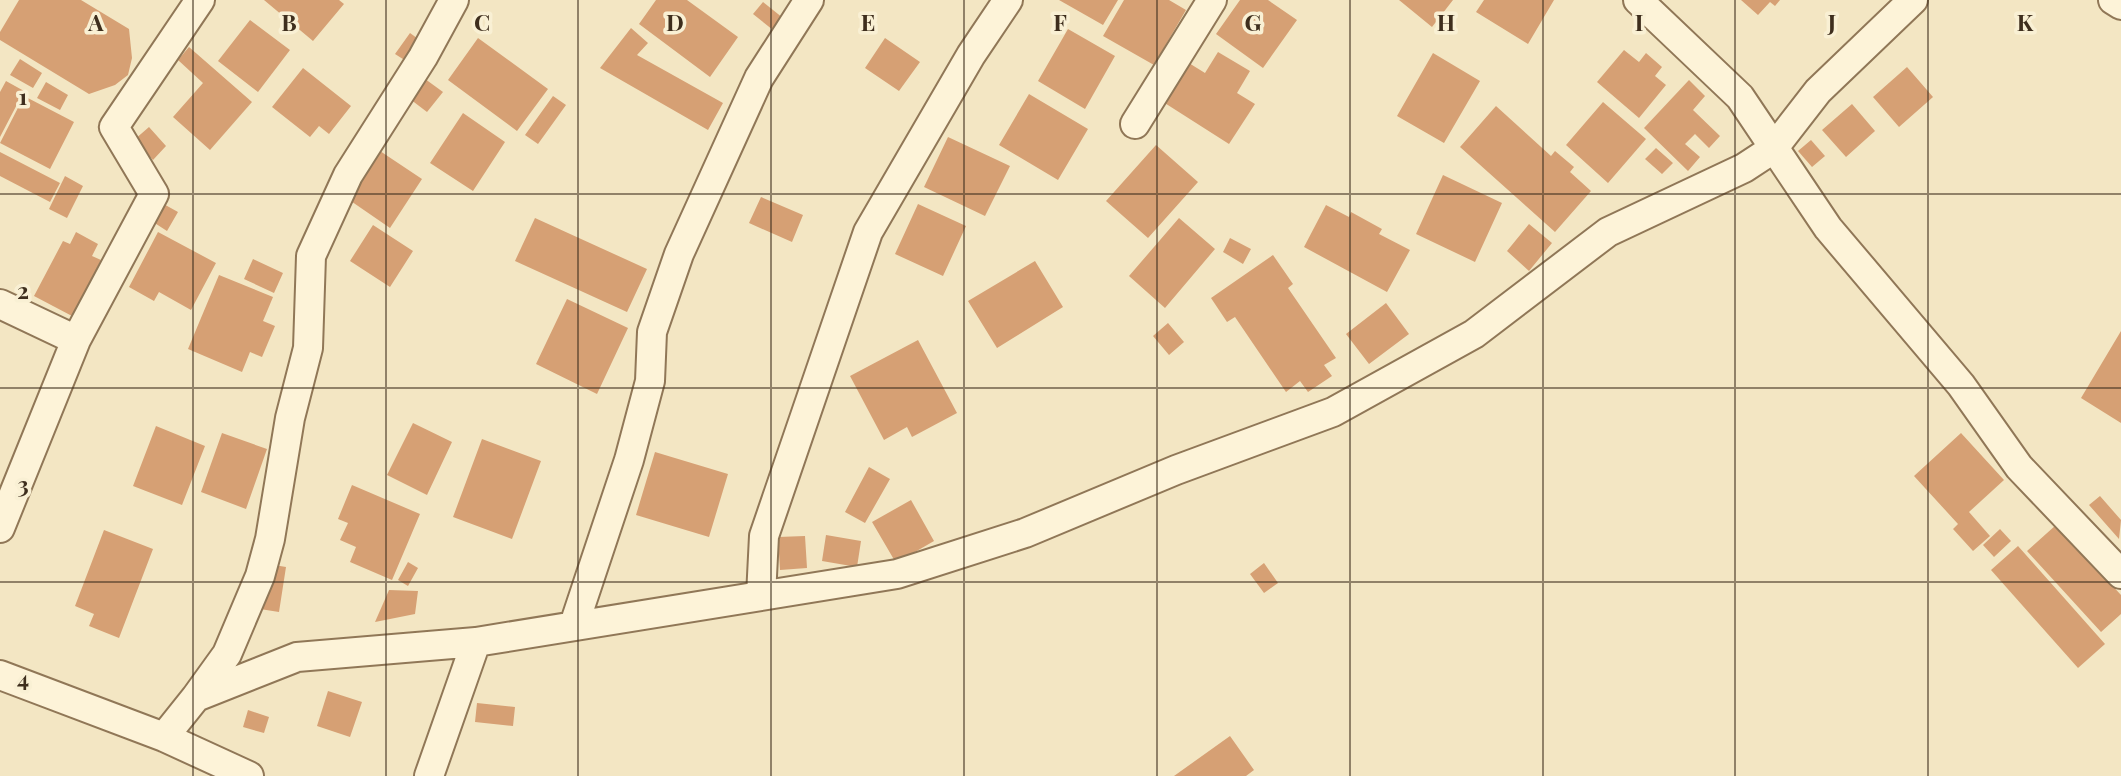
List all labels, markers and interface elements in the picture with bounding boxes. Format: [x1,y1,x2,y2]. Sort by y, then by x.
text: A [87,6,104,37]
text: B [281,6,297,37]
text: C [474,6,490,37]
text: D [666,6,684,37]
text: E [861,6,875,37]
text: F [1053,6,1067,37]
text: G [1245,6,1262,37]
text: H [1437,6,1455,37]
text: I [1635,6,1643,37]
text: J [1827,6,1836,37]
text: K [2017,6,2034,37]
text: 1 [19,80,28,111]
text: 2 [17,274,29,305]
text: 3 [17,468,29,499]
text: 4 [17,662,29,693]

